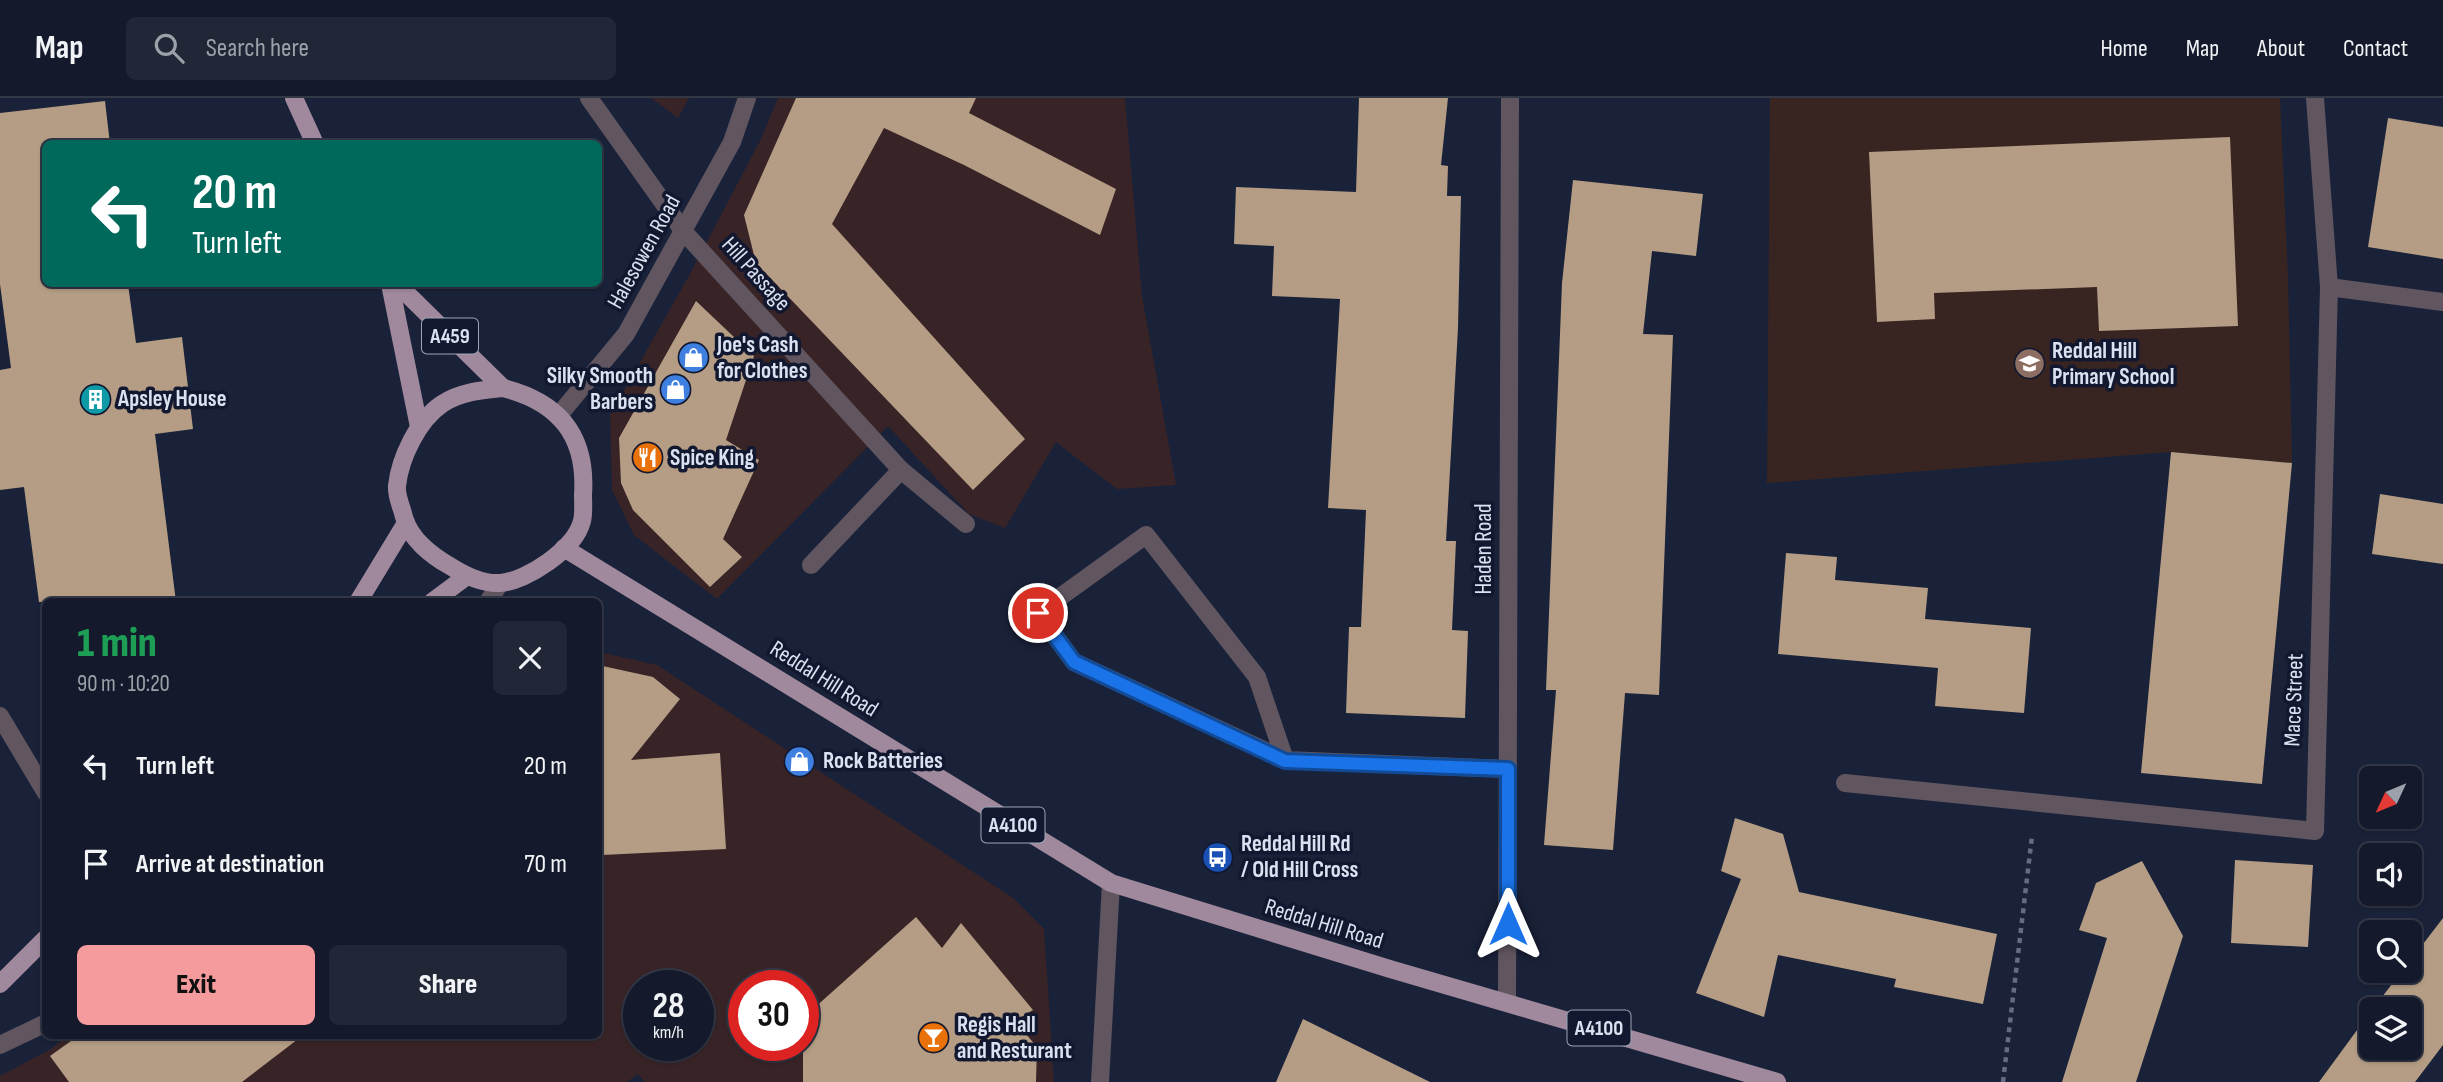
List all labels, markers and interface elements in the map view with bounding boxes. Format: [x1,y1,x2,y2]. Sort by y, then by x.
search box [126,17,616,80]
text: Map [35,28,84,68]
icon: search [150,29,188,67]
text: Search here [206,33,309,64]
text: Home [2100,34,2148,63]
text: Map [2186,34,2219,63]
text: About [2257,34,2305,63]
text: Contact [2343,34,2408,63]
text: 20 m [192,164,277,223]
icon: left [77,168,168,259]
street label: Halesowen Road [601,190,687,314]
text: Turn left [192,224,282,263]
street label: Hill Passage [716,231,796,317]
road number: A459 [422,318,478,354]
place label: Joe's Cash for Clothes [716,331,808,385]
place label: Reddal Hill Primary School [2052,337,2174,391]
shop icon: Joe's Cash for Clothes [677,341,711,375]
school or university icon: Reddal Hill Primary School [2012,347,2046,381]
place label: Silky Smooth Barbers [547,362,653,416]
shop icon: Silky Smooth Barbers [659,372,693,406]
building icon: Apsley House [78,382,112,416]
place label: Apsley House [117,385,227,413]
restaurant icon: Spice King [630,441,664,475]
place label: Spice King [670,444,754,472]
street label: Haden Road [1470,503,1498,595]
pin [1008,583,1068,643]
icon: arrive [1019,594,1057,632]
text: 1 min [77,618,157,669]
button: close [493,621,567,695]
street label: Reddal Hill Road [765,635,883,723]
street label: Mace Street [2278,653,2310,747]
text: 90 m · 10:20 [77,670,170,698]
shop icon: Rock Batteries [783,744,817,778]
icon: left [77,747,115,785]
place label: Rock Batteries [823,747,943,775]
text: Turn left [136,751,214,782]
text: 20 m [524,751,567,782]
north arrow [2359,766,2422,830]
map controls [2359,766,2422,1060]
road number: A4100 [982,808,1044,842]
place label: Reddal Hill Rd / Old Hill Cross [1241,830,1358,884]
bus stop icon: Reddal Hill Rd / Old Hill Cross [1201,840,1235,874]
button: sound [2359,843,2422,906]
icon: arrive [77,845,115,883]
text: Arrive at destination [136,849,324,880]
text: 70 m [524,849,567,880]
position arrow [1471,887,1545,961]
street label: Reddal Hill Road [1262,893,1386,955]
button: search [2359,920,2422,983]
button: Exit [77,945,315,1025]
button: Share [329,945,567,1025]
speed limit sign: 30 [728,970,819,1061]
text: 28 [653,985,684,1028]
button: layers [2359,997,2422,1060]
road number: A4100 [1568,1010,1630,1046]
place label: Regis Hall and Resturant [957,1011,1072,1065]
bar icon: Regis Hall and Resturant [917,1021,951,1055]
text: km/h [653,1022,684,1043]

